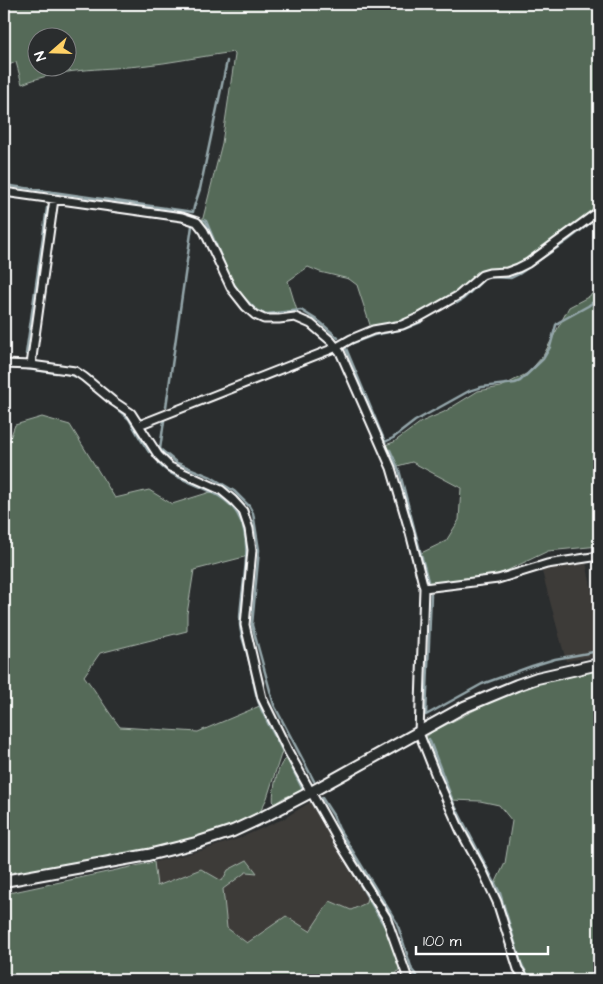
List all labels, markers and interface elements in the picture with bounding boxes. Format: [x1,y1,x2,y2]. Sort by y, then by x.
north arrow [28,28,78,78]
text: N [30,48,52,64]
scale bar [416,924,548,956]
text: 100 m [423,931,462,952]

